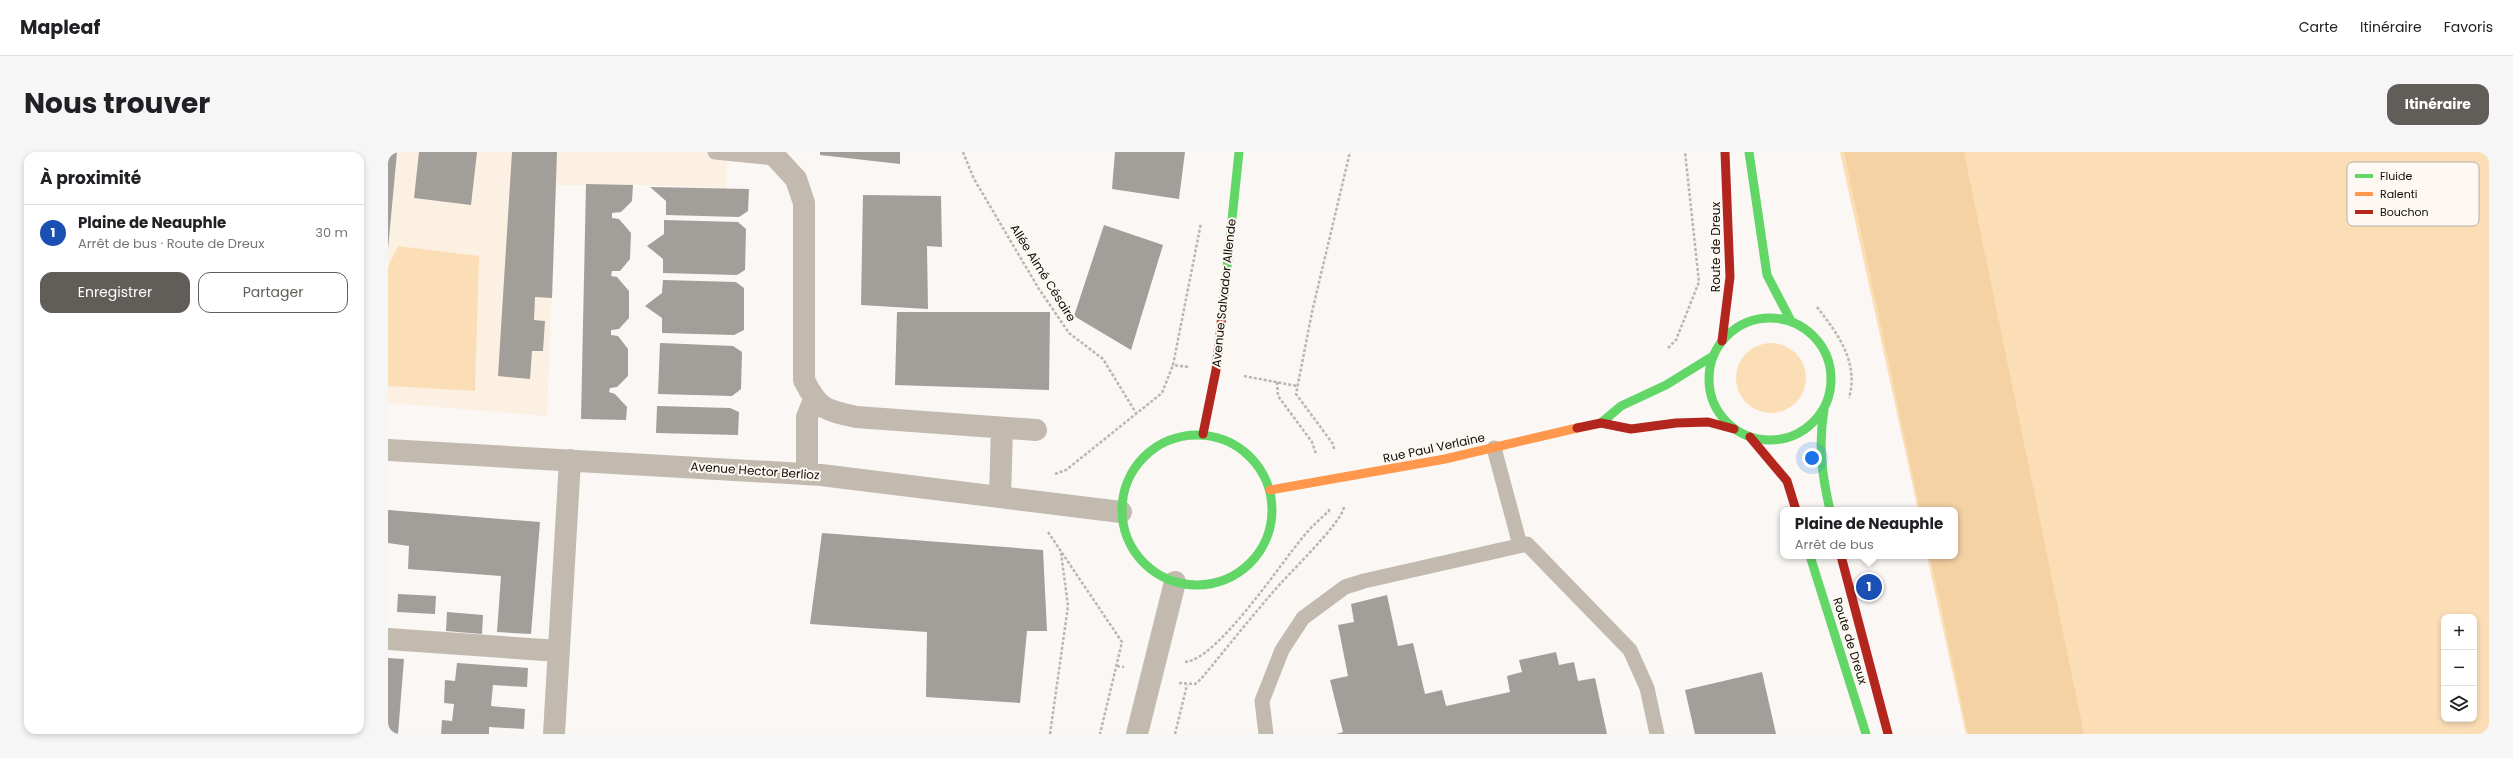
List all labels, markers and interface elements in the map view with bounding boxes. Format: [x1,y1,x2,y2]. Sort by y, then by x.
text: Mapleaf [20,14,100,41]
text: Carte [2299,17,2338,37]
text: Itinéraire [2360,17,2422,37]
text: Favoris [2444,17,2493,37]
text: Nous trouver [24,84,210,123]
button: Itinéraire [2387,84,2489,125]
legend [2347,162,2479,226]
text: À proximité [40,166,141,190]
text: Fluide [2380,168,2412,184]
text: Ralenti [2380,186,2418,202]
street label: Route de Dreux [1707,202,1724,292]
text: Bouchon [2380,204,2429,220]
text: Plaine de Neauphle [78,212,226,233]
street label: Avenue Salvador Allende [1207,218,1240,368]
street label: Allée Aimé Césaire [1007,221,1080,325]
text: 1 [51,223,55,242]
text: 30 m [315,223,348,242]
text: Arrêt de bus · Route de Dreux [78,234,264,253]
button: Enregistrer [40,272,190,313]
button: Partager [198,272,348,313]
street label: Rue Paul Verlaine [1381,428,1486,467]
your location [1802,448,1822,468]
street label: Avenue Hector Berlioz [690,458,820,483]
popup [1780,507,1958,559]
text: Plaine de Neauphle [1795,513,1943,534]
text: Arrêt de bus [1795,535,1874,554]
pin: 1 [1856,572,1882,602]
street label: Route de Dreux [1829,595,1872,687]
map controls [2441,614,2477,722]
button: + [2441,614,2477,650]
button: − [2441,650,2477,686]
button: layers [2441,686,2477,722]

